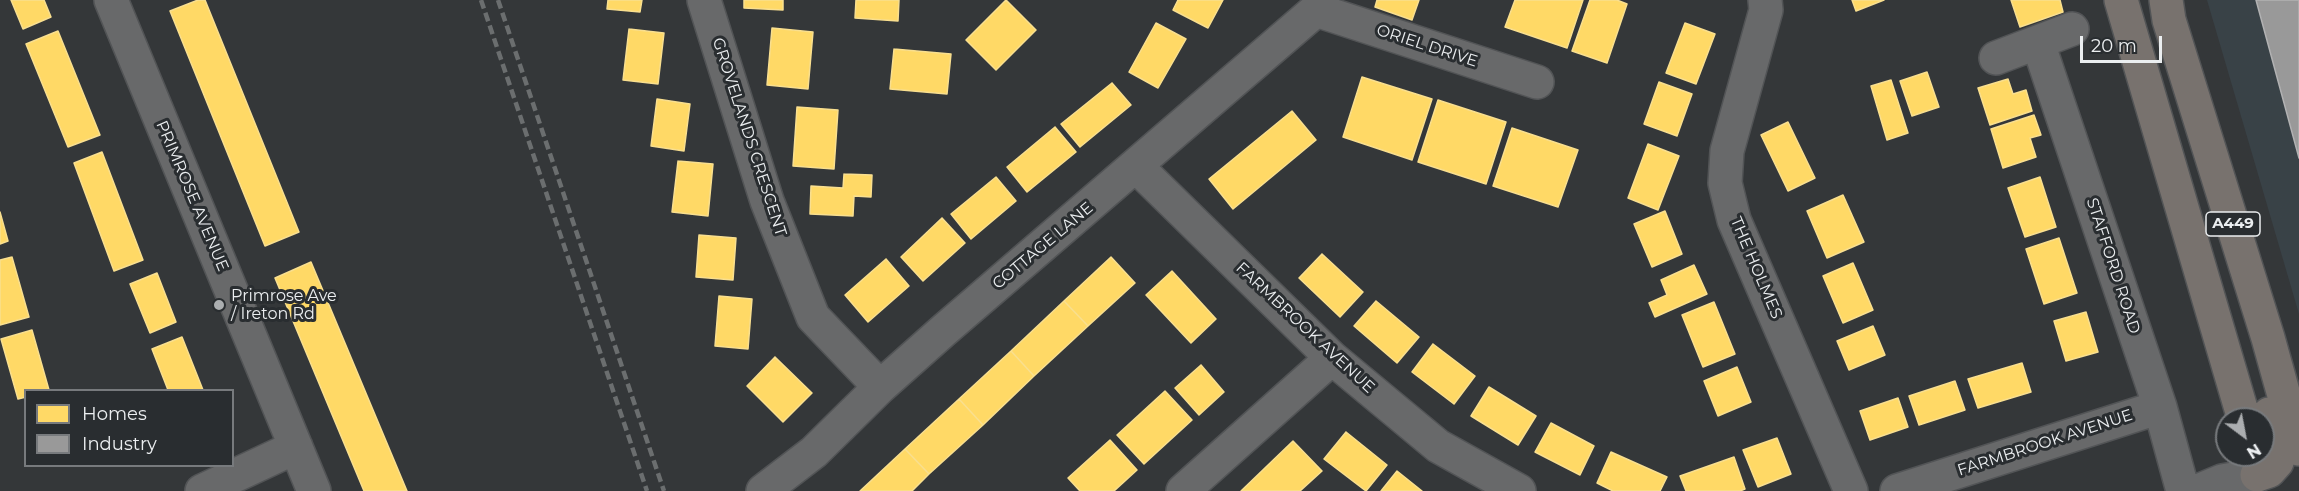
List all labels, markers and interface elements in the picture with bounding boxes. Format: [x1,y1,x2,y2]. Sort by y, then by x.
street label: ORIEL DRIVE [1374,21,1480,71]
scale bar [2083,24,2166,62]
street label: GROVELANDS CRESCENT [708,35,790,239]
text: 20 m [2091,35,2137,57]
street label: PRIMROSE AVENUE [152,118,232,274]
street label: STAFFORD ROAD [2082,196,2144,336]
street label: COTTAGE LANE [989,198,1097,294]
road number: A449 [2206,212,2260,236]
street label: THE HOLMES [1726,214,1786,322]
street label: FARMBROOK AVENUE [1232,259,1378,397]
place label: Primrose Ave / Ireton Rd [231,286,337,324]
marker: Primrose Ave / Ireton Rd [212,298,226,312]
legend [24,389,234,467]
text: Homes [82,403,147,425]
street label: FARMBROOK AVENUE [1955,406,2135,480]
north arrow [2215,407,2275,467]
text: Industry [82,433,157,455]
text: N [2243,440,2264,462]

